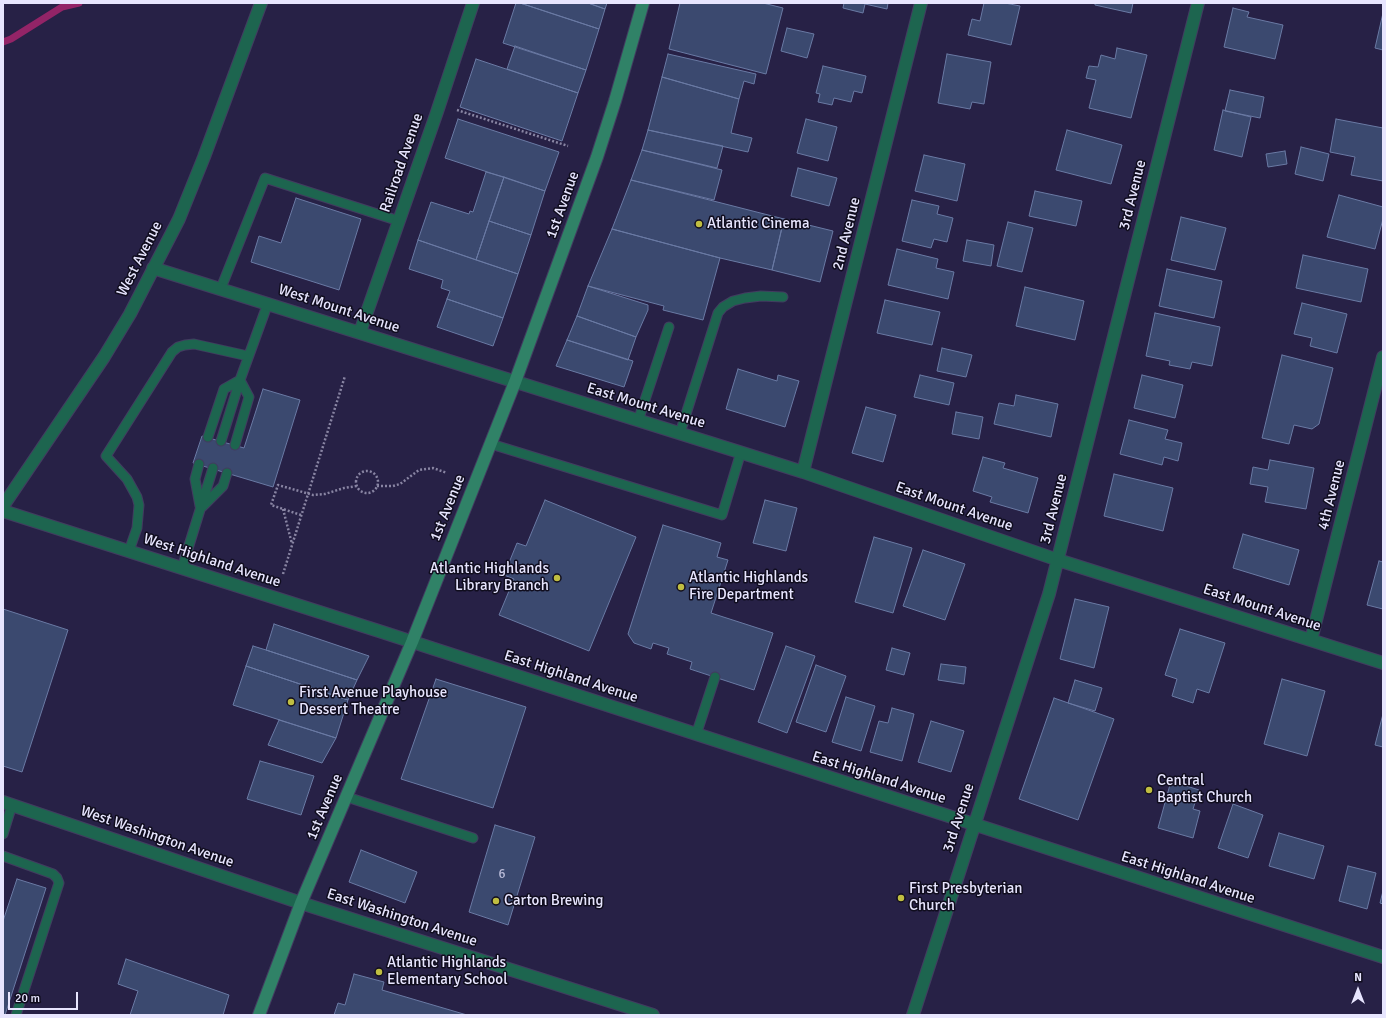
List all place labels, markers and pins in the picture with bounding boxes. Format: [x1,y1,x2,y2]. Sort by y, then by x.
place label: Atlantic Cinema [707,215,810,233]
marker: Atlantic Cinema [694,219,704,229]
place label: Atlantic Highlands Library Branch [430,560,549,595]
place label: Atlantic Highlands Fire Department [689,569,808,604]
marker: Atlantic Highlands Library Branch [552,573,562,583]
marker: Atlantic Highlands Fire Department [676,582,686,592]
place label: First Avenue Playhouse Dessert Theatre [299,684,447,719]
marker: First Avenue Playhouse Dessert Theatre [286,697,296,707]
place label: Central Baptist Church [1157,772,1252,807]
marker: Central Baptist Church [1144,785,1154,795]
place label: First Presbyterian Church [909,880,1022,915]
place label: Carton Brewing [504,892,603,910]
marker: First Presbyterian Church [896,893,906,903]
marker: Carton Brewing [491,896,501,906]
place label: Atlantic Highlands Elementary School [387,954,508,989]
marker: Atlantic Highlands Elementary School [374,967,384,977]

